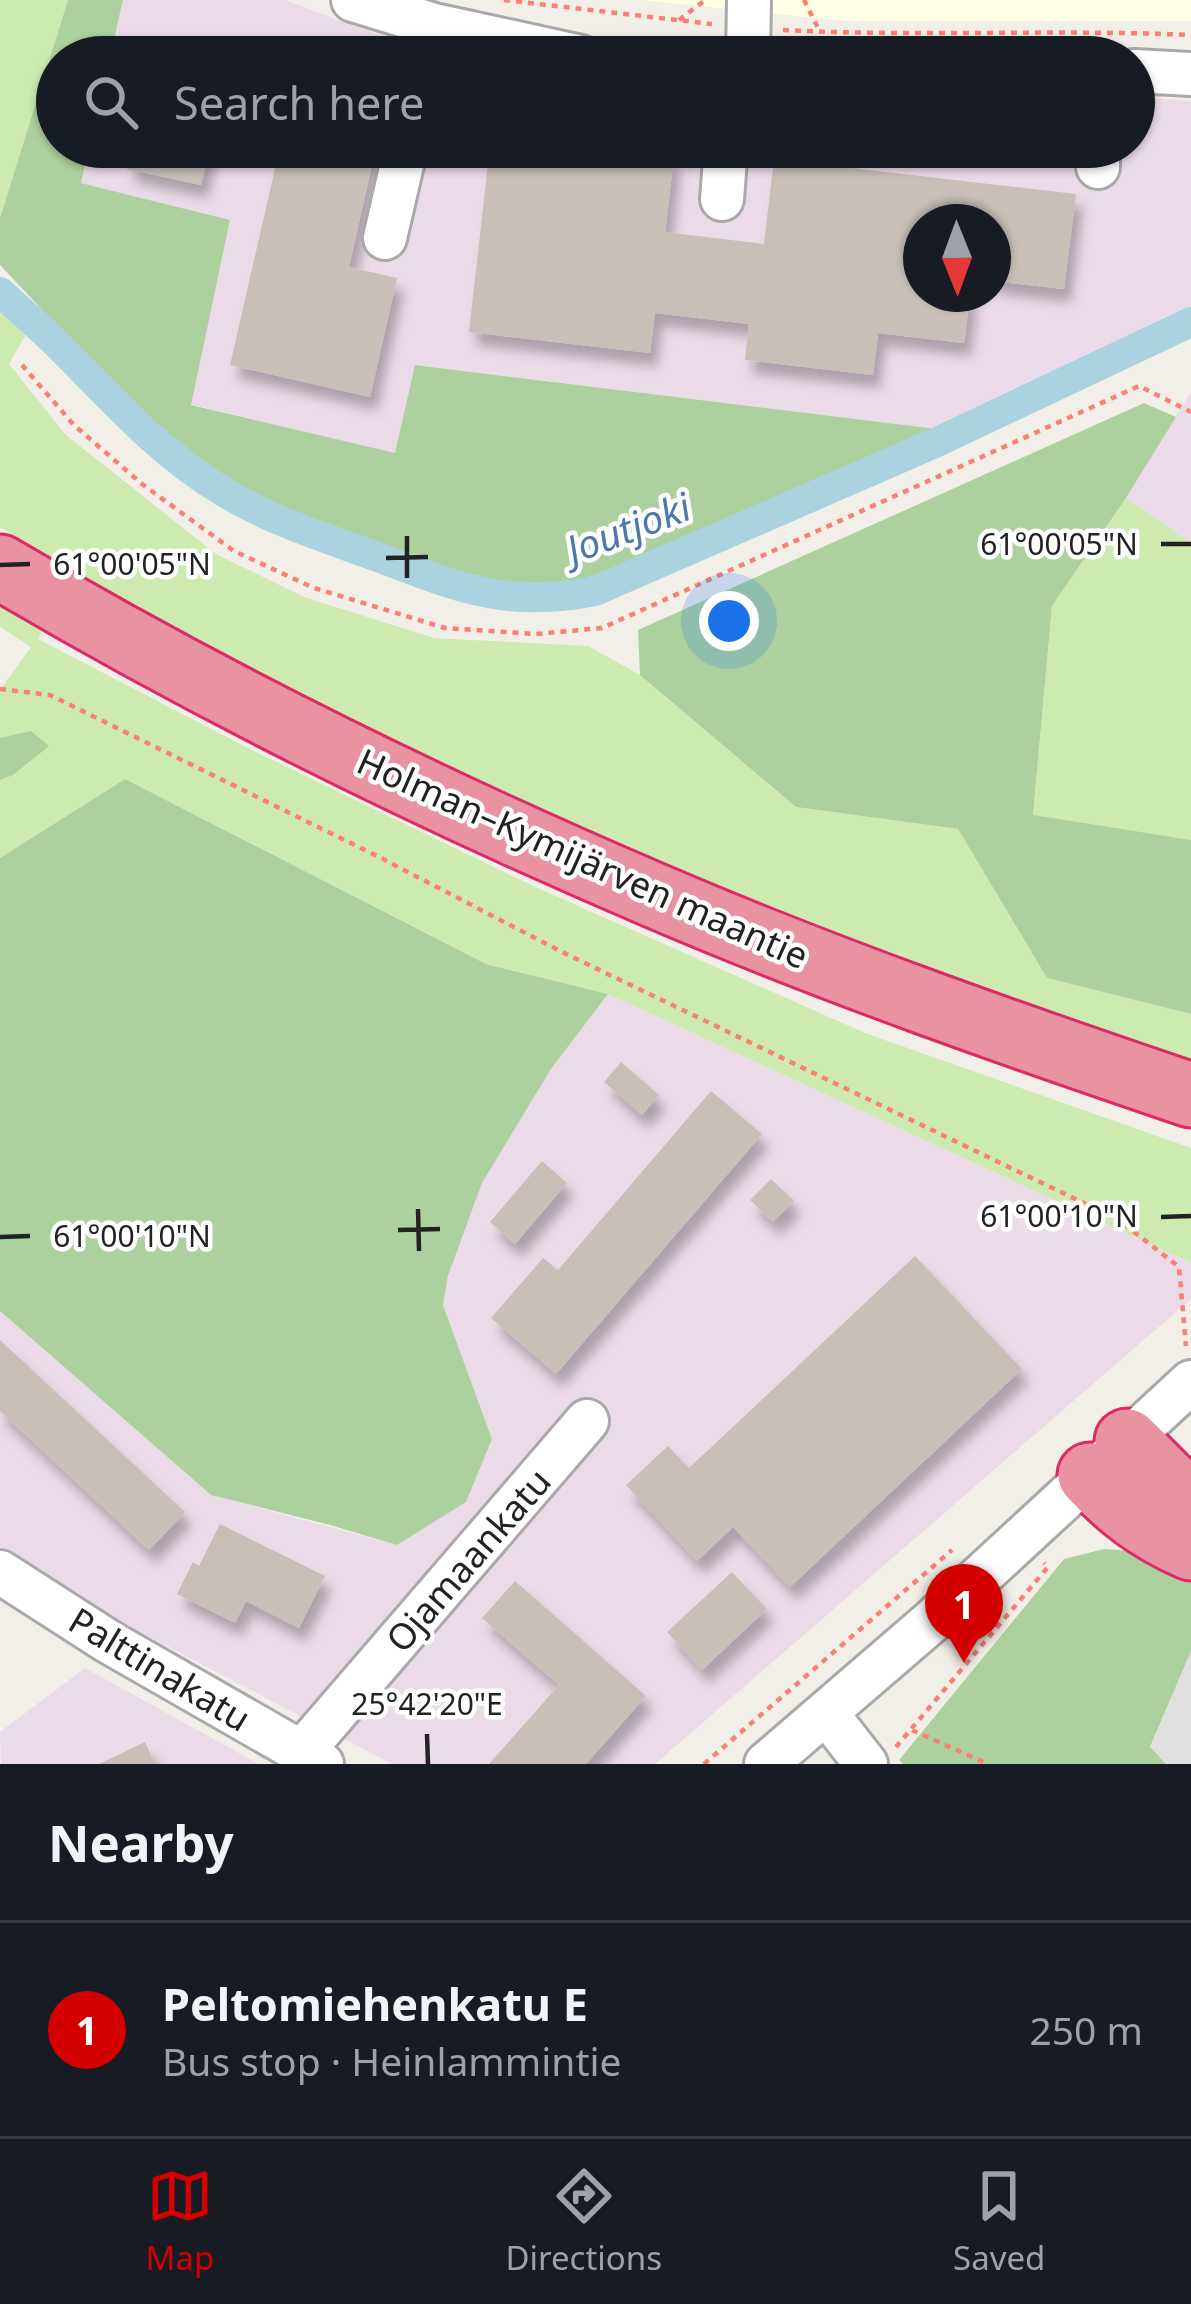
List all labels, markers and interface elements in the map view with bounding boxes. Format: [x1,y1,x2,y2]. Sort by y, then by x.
search box [36,36,1155,168]
icon: search [78,69,144,135]
text: Search here [174,72,424,133]
north arrow [903,204,1011,312]
water label: Joutjoki [552,479,699,577]
text: 61°00'05"N [980,523,1138,564]
text: 61°00'05"N [53,543,211,584]
your location [699,591,759,651]
street label: Holman–Kymijärven maantie [350,736,816,980]
text: 61°00'10"N [980,1195,1138,1236]
text: 61°00'10"N [53,1215,211,1256]
street label: Ojamaankatu [375,1458,561,1662]
pin: 1 [925,1564,1003,1663]
street label: Palttinakatu [60,1596,260,1742]
text: 25°42'20"E [351,1683,503,1724]
text: Nearby [48,1807,234,1877]
text: Peltomiehenkatu E [162,1973,588,2034]
text: 1 [76,2003,98,2056]
text: 250 m [1029,2003,1143,2056]
text: Bus stop · Heinlammintie [162,2034,622,2087]
tab: Map [146,2163,214,2280]
tab: Directions [505,2163,662,2280]
tab: Saved [953,2163,1045,2280]

